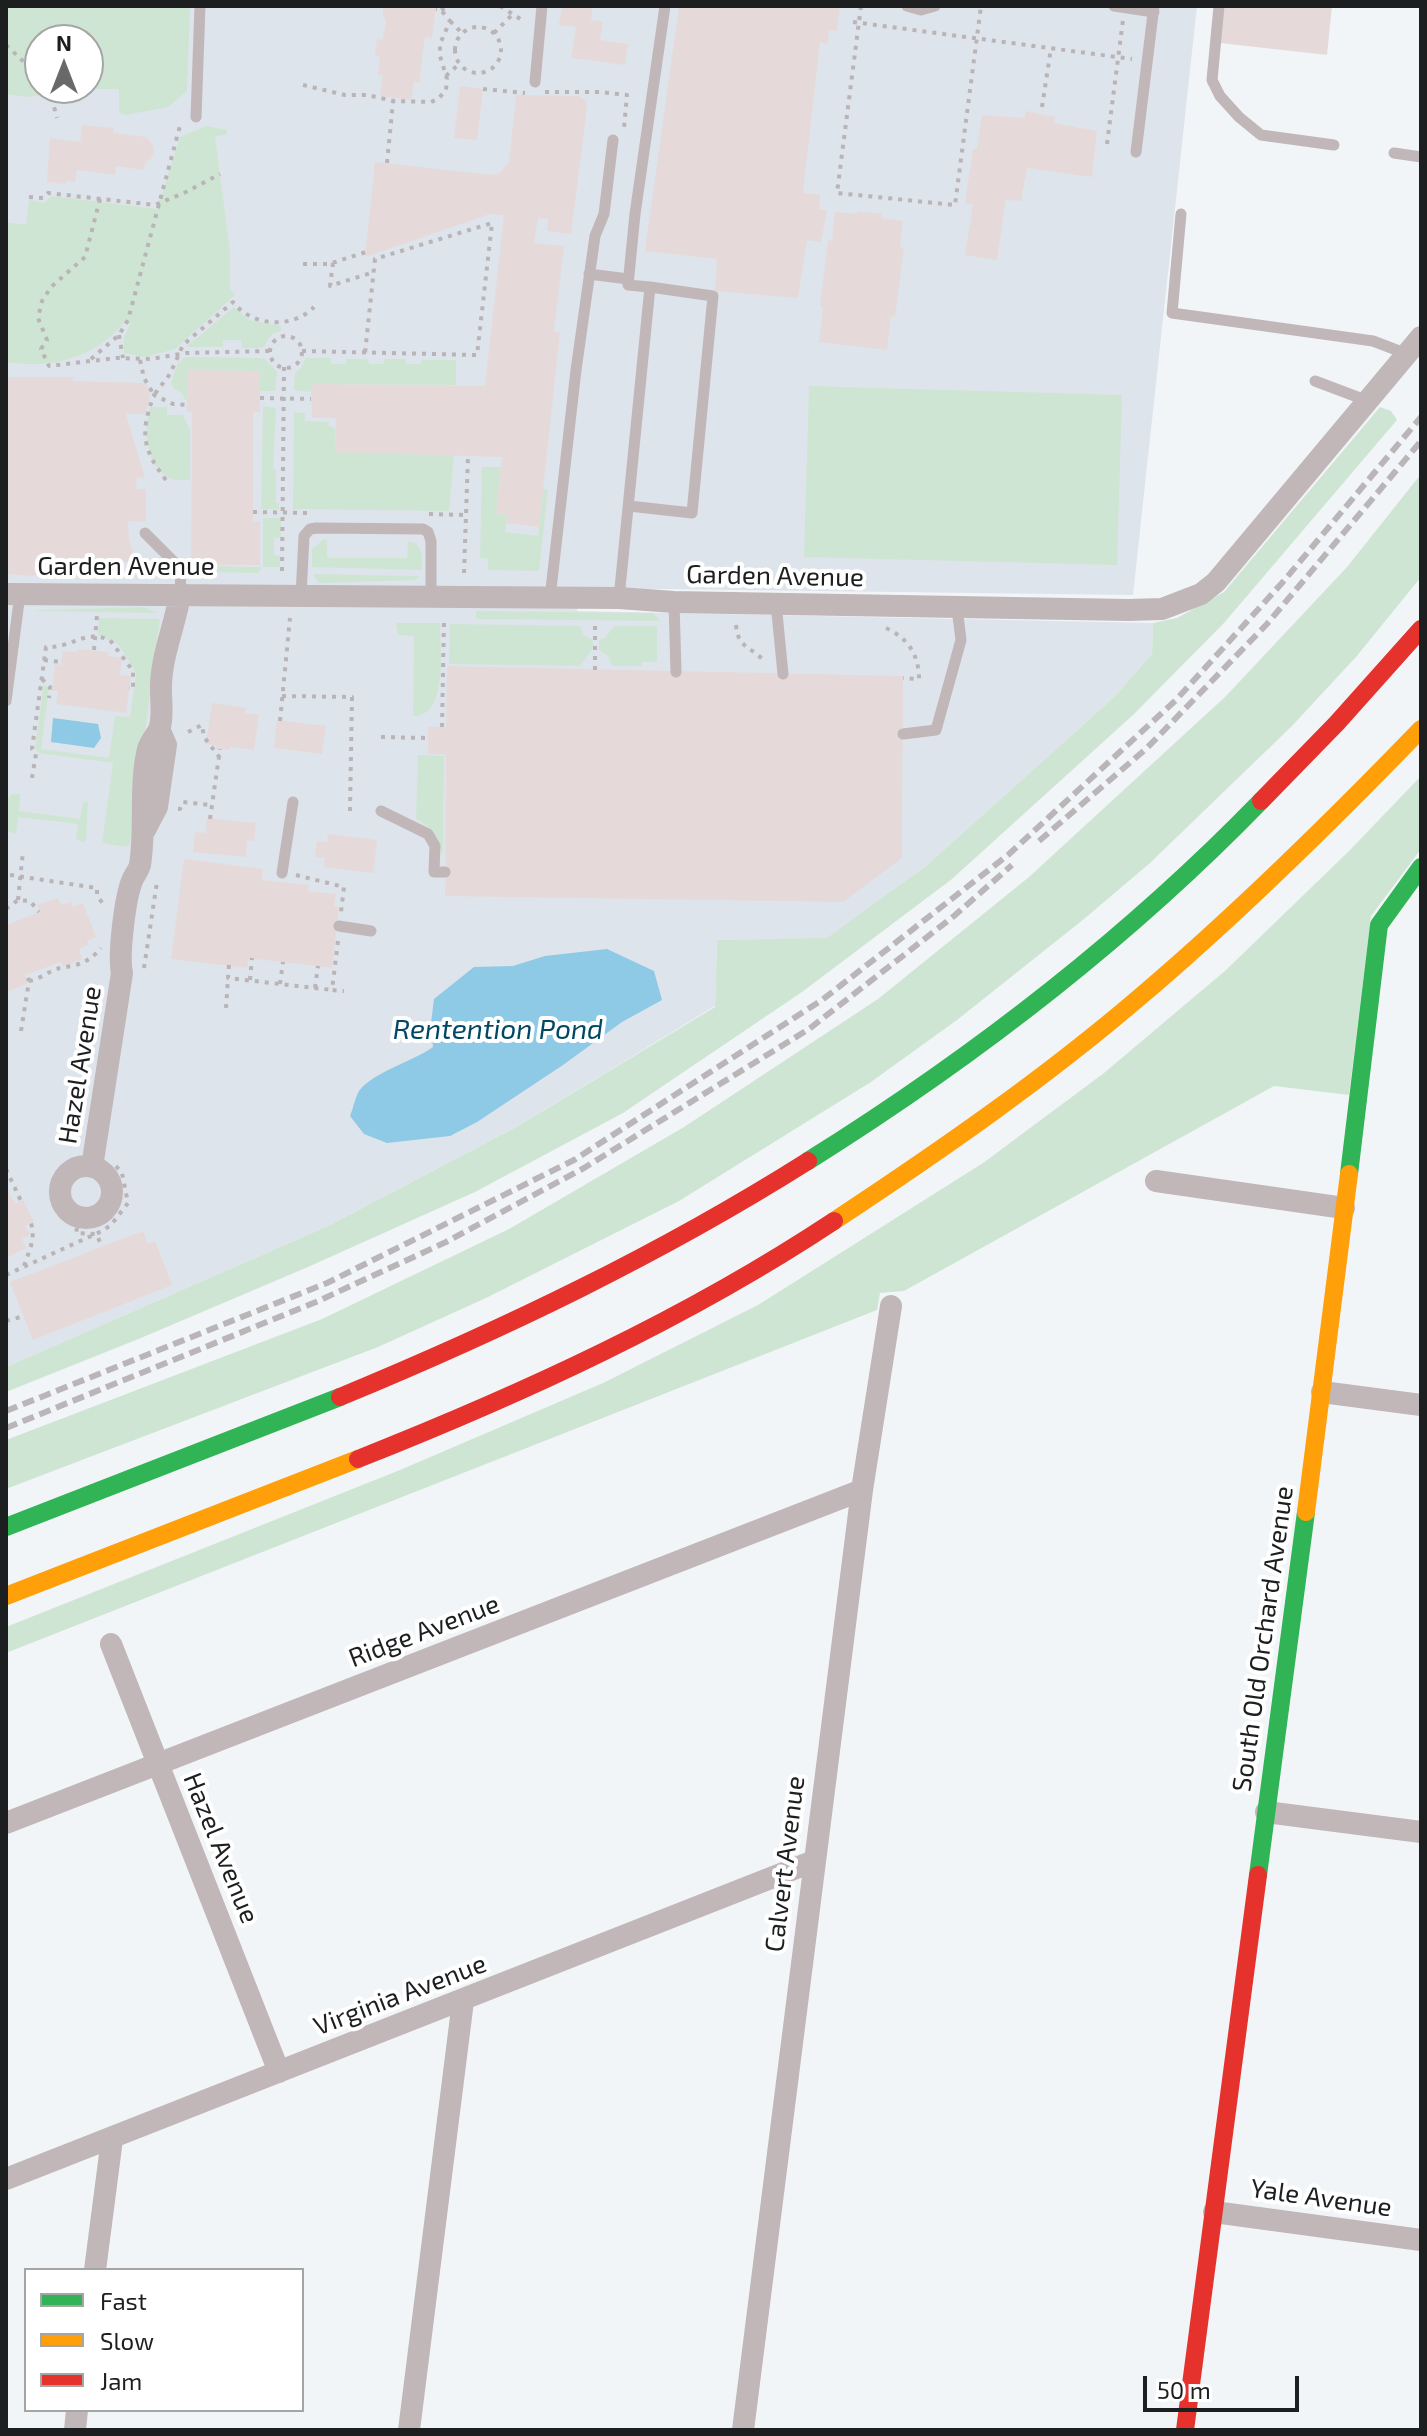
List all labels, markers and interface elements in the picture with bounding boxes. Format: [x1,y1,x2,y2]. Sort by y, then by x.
north arrow [24,24,104,104]
text: N [56,29,72,55]
street label: Garden Avenue [37,550,215,582]
street label: Garden Avenue [686,559,864,593]
street label: Hazel Avenue [52,984,108,1146]
water label: Rentention Pond [393,1013,603,1047]
street label: South Old Orchard Avenue [1226,1484,1300,1794]
street label: Ridge Avenue [344,1588,504,1674]
street label: Hazel Avenue [177,1768,265,1928]
street label: Calvert Avenue [759,1774,811,1954]
street label: Virginia Avenue [309,1948,491,2042]
street label: Yale Avenue [1248,2173,1394,2223]
legend [24,2268,304,2412]
text: Fast [100,2286,147,2315]
text: Slow [100,2326,154,2355]
scale bar [1147,2360,1303,2410]
text: Jam [100,2366,142,2395]
text: 50 m [1157,2375,1211,2404]

